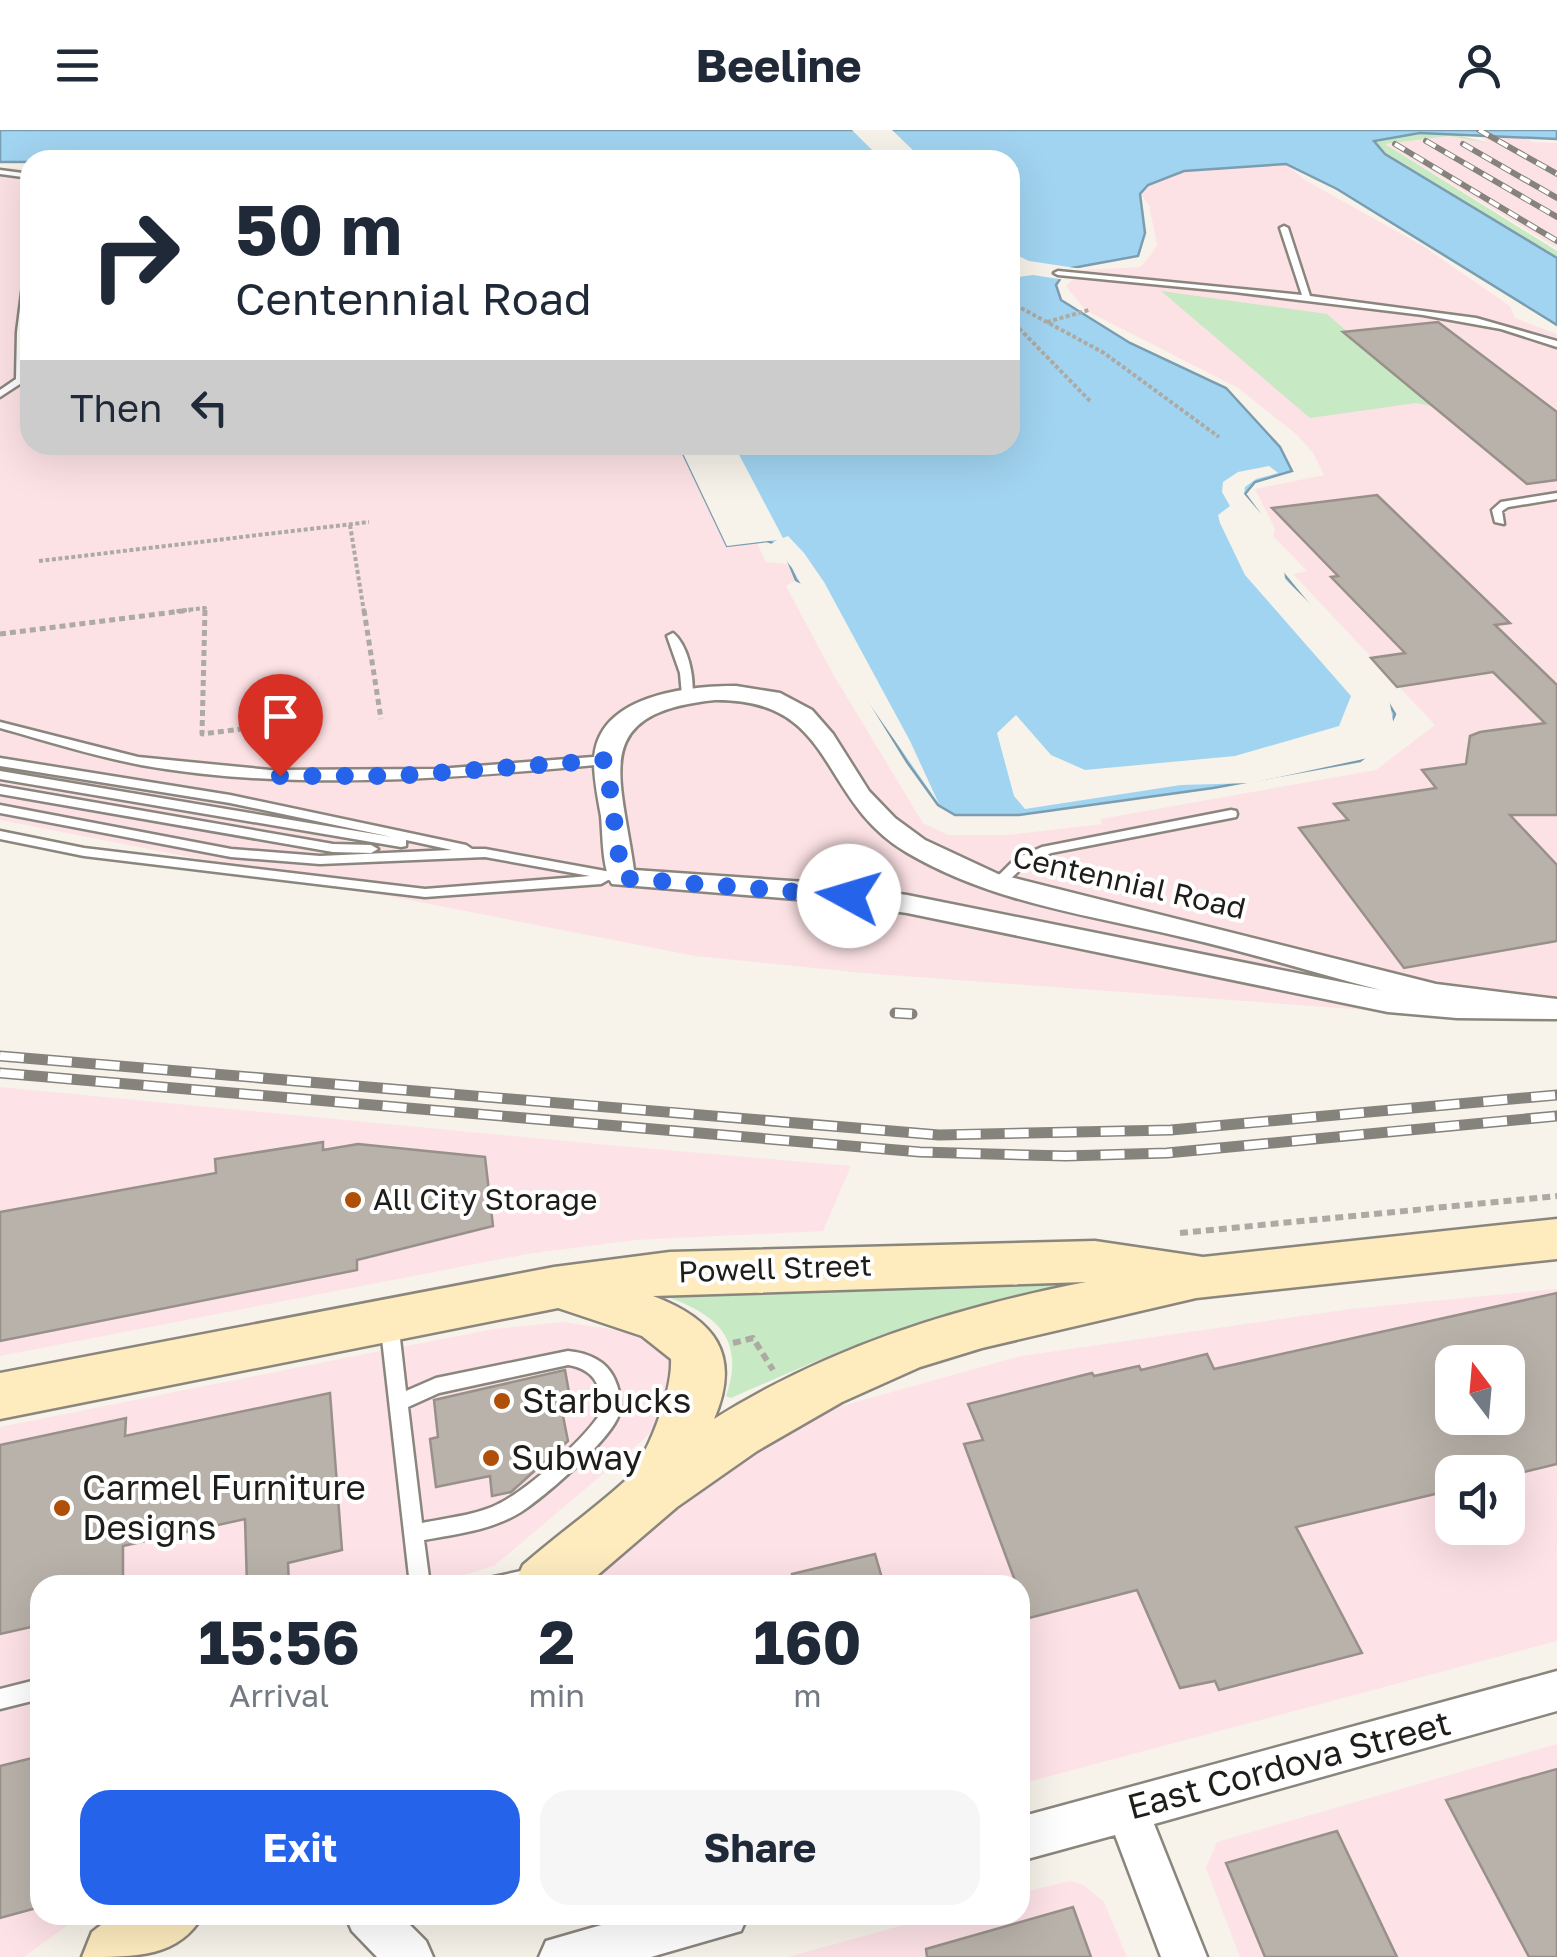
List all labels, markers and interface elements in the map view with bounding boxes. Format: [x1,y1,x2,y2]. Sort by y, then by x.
icon: menu [50,38,105,93]
text: Beeline [695,38,862,92]
icon: person [1452,38,1507,93]
text: 50 m [235,186,402,270]
icon: right [70,190,200,320]
text: Centennial Road [235,271,592,325]
icon: left [182,380,237,435]
text: Then [70,385,162,430]
pin [238,674,323,777]
icon: arrive [253,689,308,744]
street label: Centennial Road [1009,838,1249,926]
position arrow [797,844,901,948]
place label: All City Storage [373,1181,597,1217]
marker: All City Storage [342,1189,364,1211]
street label: Powell Street [677,1247,873,1289]
north arrow [1435,1345,1525,1435]
map controls [1435,1345,1525,1545]
place label: Starbucks [522,1379,691,1421]
marker: Starbucks [491,1390,513,1412]
place label: Subway [511,1436,642,1478]
marker: Subway [480,1447,502,1469]
button: sound [1435,1455,1525,1545]
place label: Carmel Furniture Designs [82,1466,366,1548]
marker: Carmel Furniture Designs [51,1497,73,1519]
text: 15:56 [199,1605,360,1677]
text: 2 [538,1605,575,1677]
text: 160 [753,1605,861,1677]
text: Arrival [229,1676,329,1714]
text: min [528,1676,585,1714]
text: m [793,1676,822,1714]
street label: East Cordova Street [1123,1701,1455,1827]
button: Exit [80,1790,520,1905]
button: Share [540,1790,980,1905]

